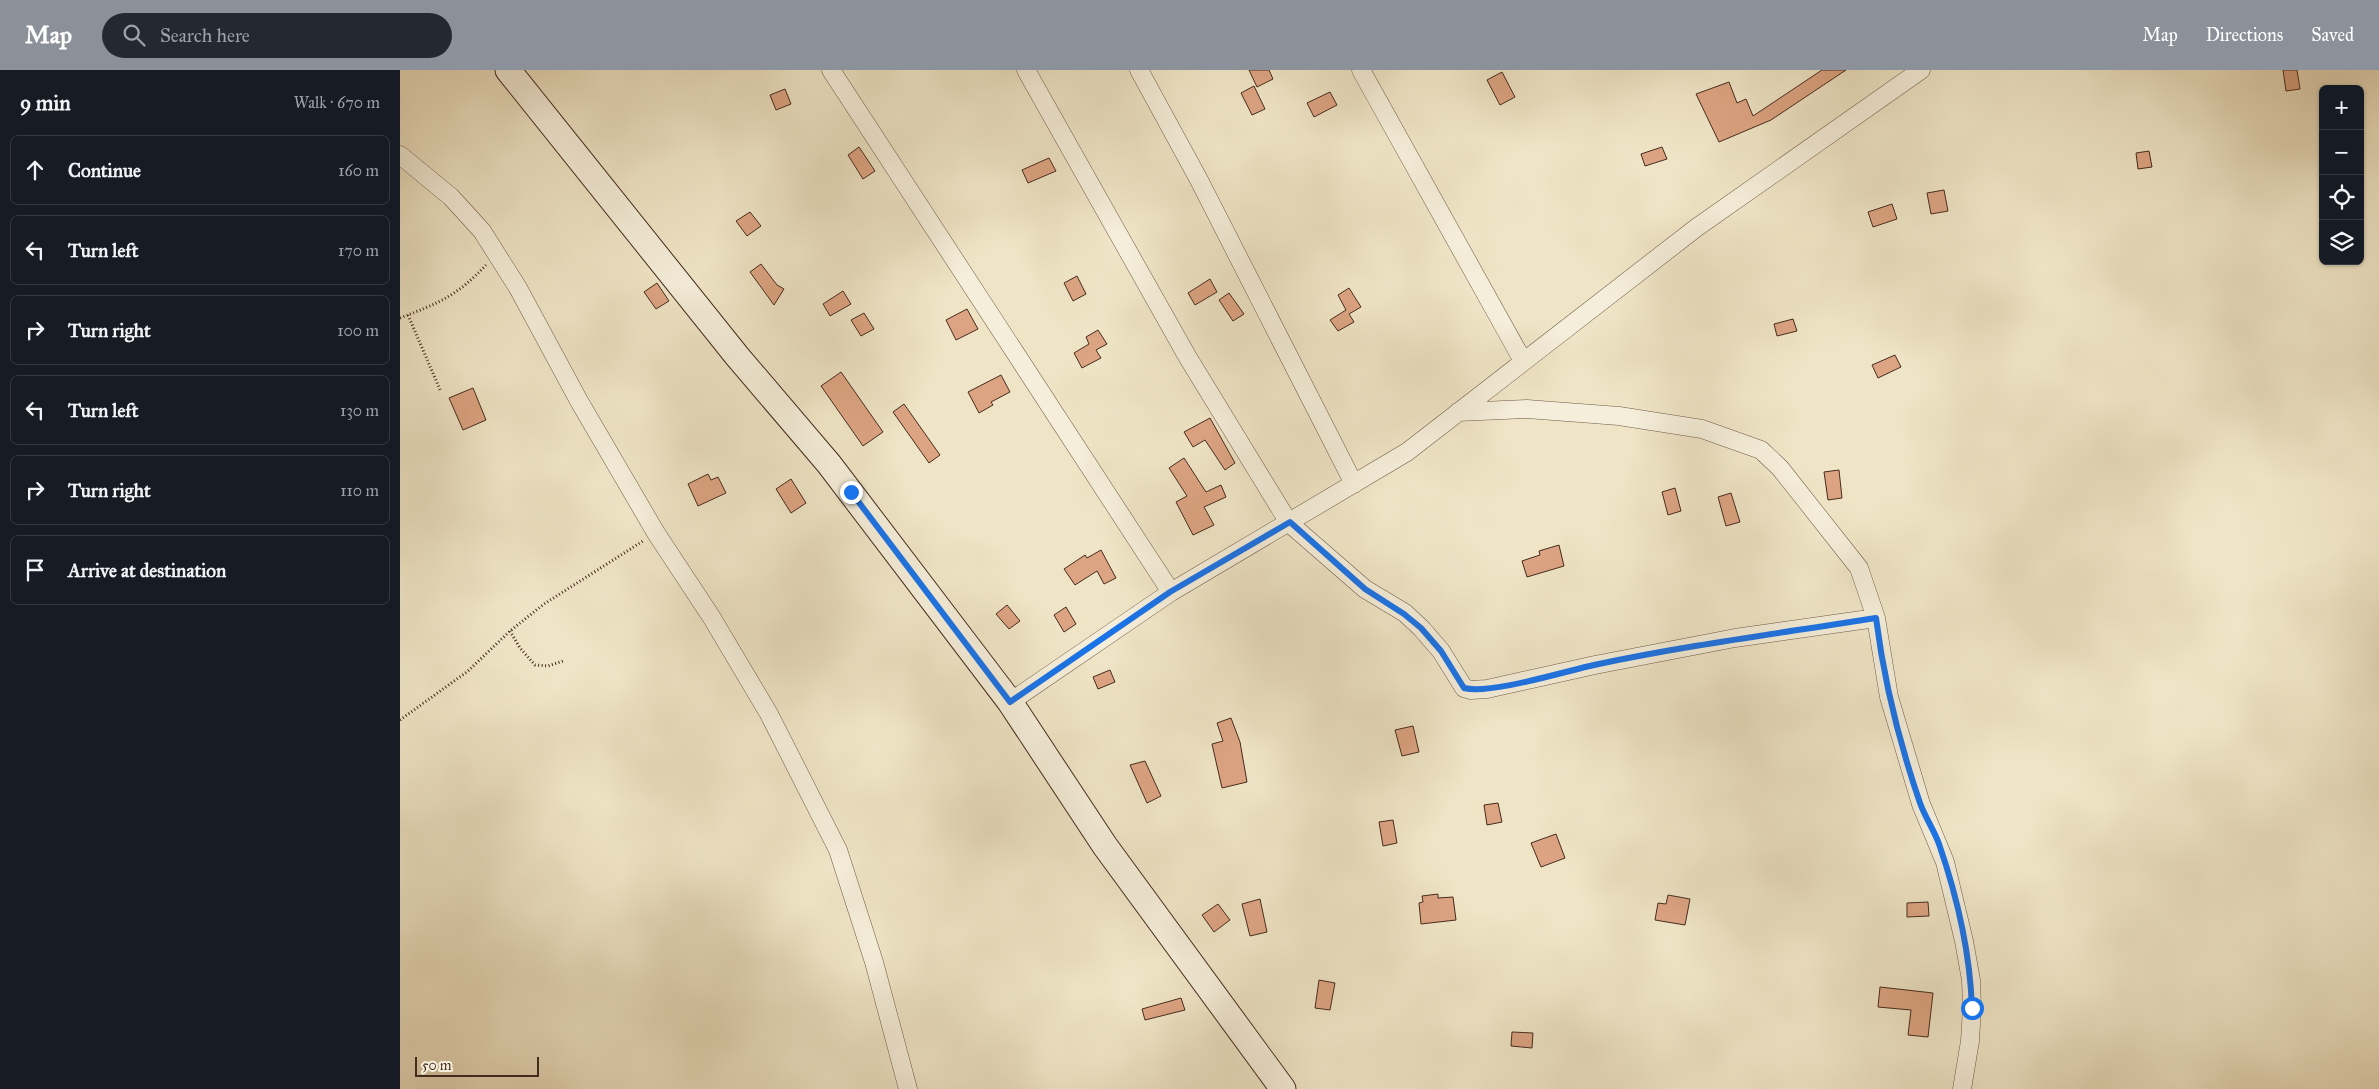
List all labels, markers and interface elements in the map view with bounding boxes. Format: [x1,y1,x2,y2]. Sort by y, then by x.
search box [102,13,452,58]
text: Map [25,20,72,50]
icon: search [120,21,148,49]
text: Search here [160,24,250,47]
text: Map [2142,24,2178,46]
text: Directions [2206,24,2283,46]
text: Saved [2311,24,2354,46]
map controls [2319,85,2364,265]
button: + [2319,85,2364,130]
text: 9 min [20,90,71,116]
text: Walk · 670 m [294,93,380,112]
button: − [2319,130,2364,175]
icon: ahead [21,156,49,184]
text: Continue [68,159,141,182]
text: 160 m [338,161,379,180]
button: locate [2319,175,2364,220]
button: layers [2319,220,2364,265]
icon: left [21,236,49,264]
text: Turn left [68,239,138,262]
text: 170 m [338,241,379,260]
icon: right [21,316,49,344]
text: Turn right [68,319,151,342]
text: 100 m [337,321,379,340]
icon: left [21,396,49,424]
text: Turn left [68,399,138,422]
text: 130 m [340,401,379,420]
icon: right [21,476,49,504]
text: Turn right [68,479,151,502]
text: 110 m [340,481,379,500]
route end [840,481,863,504]
icon: arrive [21,556,49,584]
text: Arrive at destination [68,559,226,582]
route start [1961,997,1984,1020]
scale bar [415,1054,539,1077]
text: 50 m [422,1057,451,1074]

